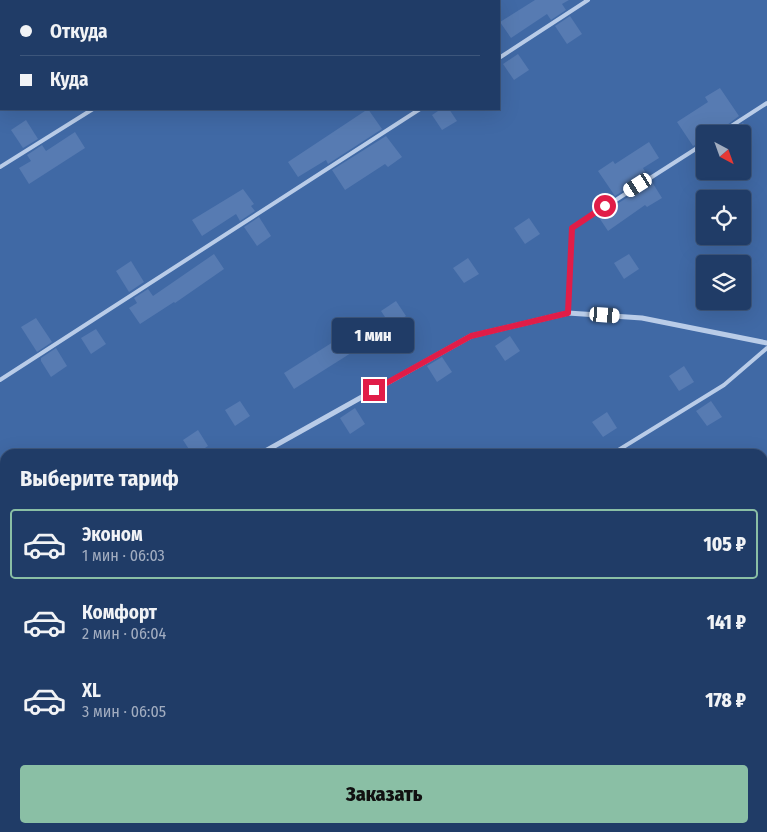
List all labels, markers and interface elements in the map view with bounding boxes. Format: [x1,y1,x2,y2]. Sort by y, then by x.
text: Откуда [50,20,107,43]
text: Куда [50,68,88,91]
north arrow [696,125,751,180]
map controls [696,125,751,310]
car [621,171,654,199]
button: locate [696,190,751,245]
route start [594,195,616,217]
button: layers [696,255,751,310]
car [589,306,620,324]
callout: 1 мин [333,318,415,352]
text: 1 мин [355,326,391,345]
route end [363,379,385,401]
text: Выберите тариф [20,465,179,492]
icon: car [22,522,67,567]
text: Эконом [82,523,143,546]
text: 105 ₽ [703,533,746,556]
text: 1 мин · 06:03 [82,546,165,565]
icon: car [22,600,67,645]
text: Комфорт [82,601,157,624]
text: 141 ₽ [707,611,746,634]
text: 2 мин · 06:04 [82,624,166,643]
icon: car [22,678,67,723]
text: XL [82,679,101,702]
text: 178 ₽ [705,689,746,712]
text: 3 мин · 06:05 [82,702,166,721]
button: Заказать [20,765,748,823]

